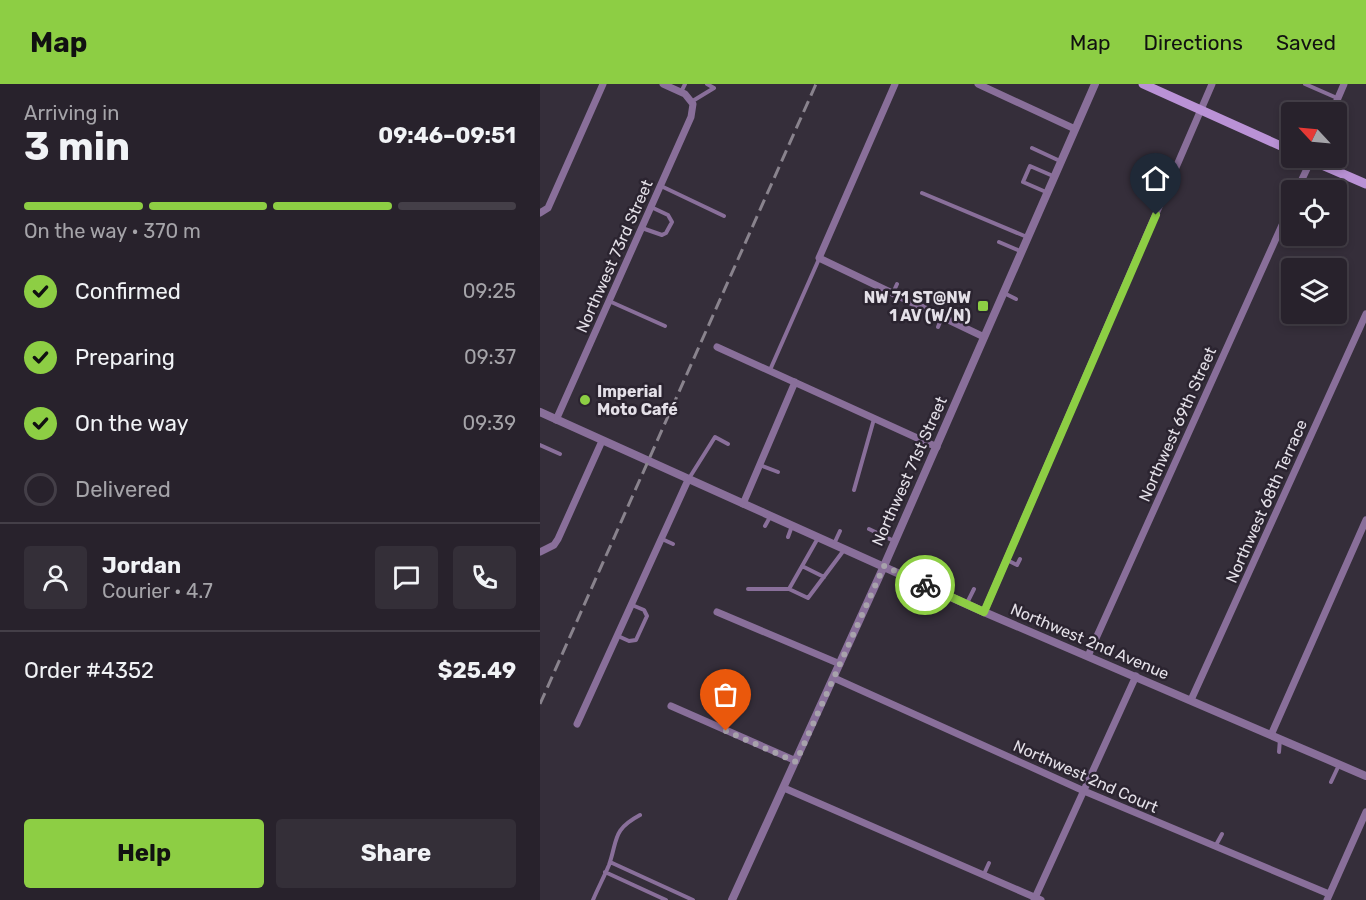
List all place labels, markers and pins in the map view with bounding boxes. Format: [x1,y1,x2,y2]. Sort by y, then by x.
pin [1130,153,1181,215]
place label: NW 71 ST@NW 1 AV (W/N) [864,288,971,325]
marker: NW 71 ST@NW 1 AV (W/N) [976,299,990,313]
place label: Imperial Moto Café [597,382,678,419]
marker: Imperial Moto Café [578,393,592,407]
pin [700,669,751,731]

